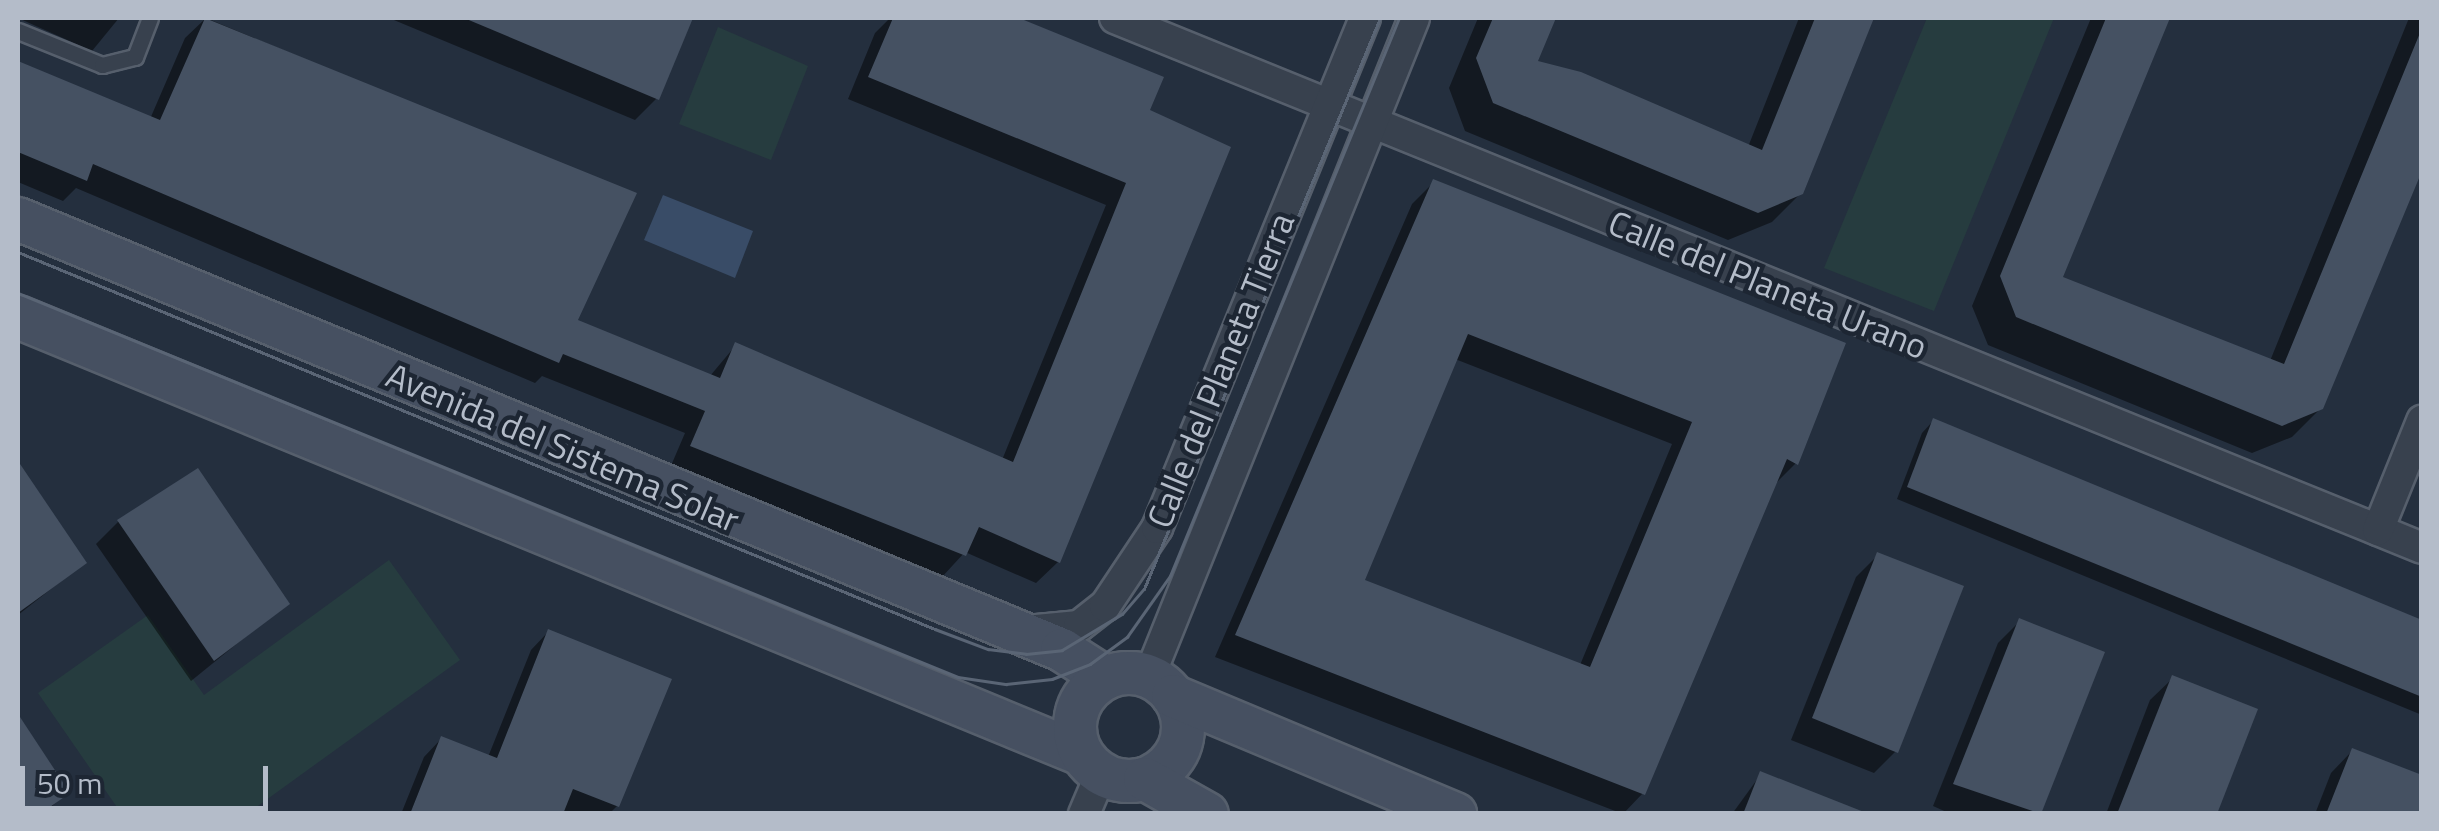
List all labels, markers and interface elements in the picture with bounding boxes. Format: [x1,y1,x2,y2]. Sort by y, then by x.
street label: Calle del Planeta Urano [1603,201,1933,367]
street label: Calle del Planeta Tierra [1138,206,1302,534]
street label: Avenida del Sistema Solar [380,354,746,540]
scale bar [25,746,272,808]
text: 50 m [37,760,102,806]

